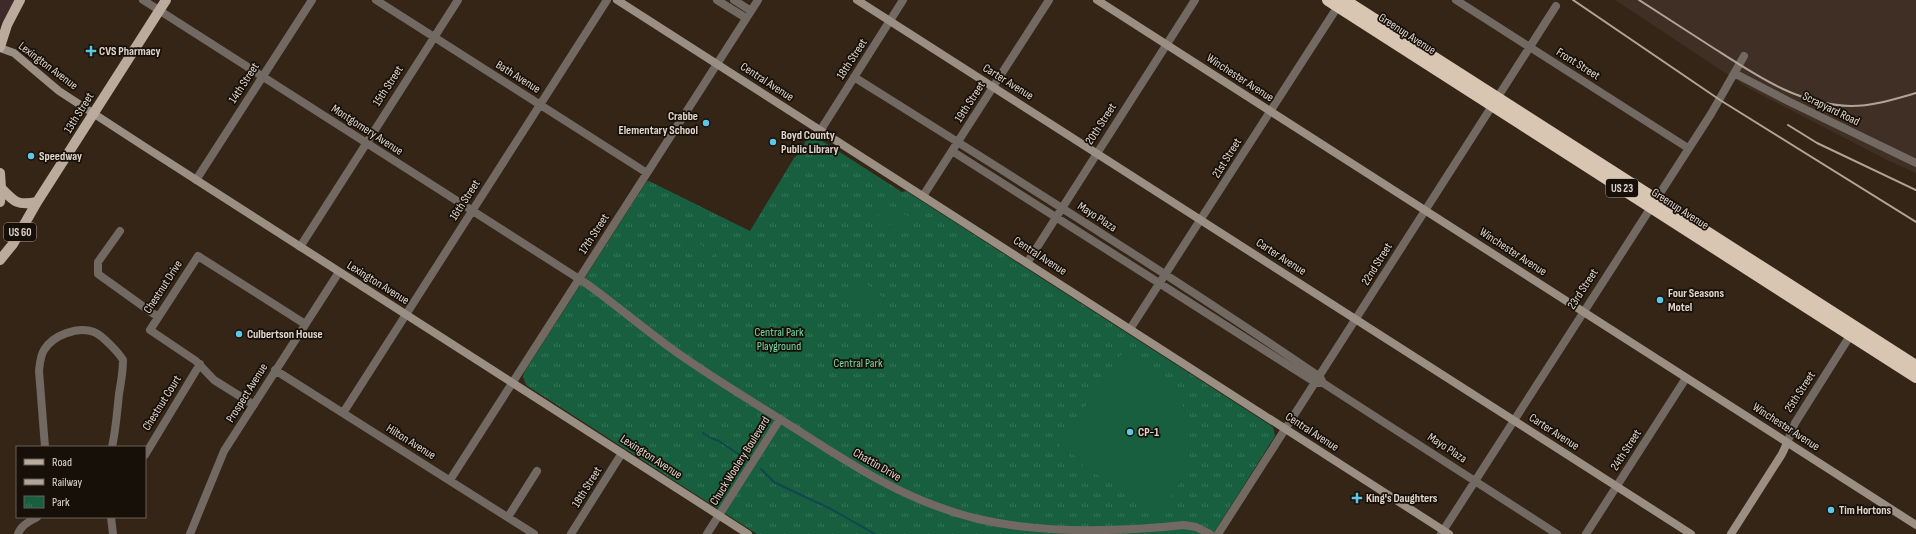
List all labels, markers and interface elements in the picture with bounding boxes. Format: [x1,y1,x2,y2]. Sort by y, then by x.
street label: Greenup Avenue [1376,10,1439,58]
street label: 18th Street [833,36,871,82]
street label: Lexington Avenue [15,39,81,93]
place label: CVS Pharmacy [99,44,161,59]
street label: Front Street [1553,45,1603,83]
marker: CVS Pharmacy [86,46,96,56]
street label: Winchester Avenue [1203,51,1277,105]
street label: Bath Avenue [493,57,543,97]
street label: Central Avenue [737,59,797,105]
street label: 14th Street [225,60,263,106]
street label: Carter Avenue [980,61,1036,104]
street label: 15th Street [369,63,407,109]
street label: 19th Street [951,78,989,125]
street label: Scrapyard Road [1800,89,1862,129]
street label: 13th Street [61,90,98,136]
street label: 20th Street [1082,100,1120,148]
street label: Montgomery Avenue [328,101,406,159]
place label: Crabbe Elementary School [618,109,698,138]
marker: Crabbe Elementary School [701,118,711,128]
place label: Boyd County Public Library [781,128,838,157]
street label: 21st Street [1209,135,1245,181]
marker: Boyd County Public Library [768,137,778,147]
place label: Speedway [39,149,82,164]
marker: Speedway [26,151,36,161]
street label: 16th Street [446,177,484,223]
road number: US 23 [1606,179,1638,197]
street label: Greenup Avenue [1649,185,1712,233]
street label: Mayo Plaza [1074,199,1120,235]
street label: 17th Street [575,211,613,257]
road number: US 60 [4,223,36,241]
street label: Winchester Avenue [1476,225,1550,279]
street label: Central Avenue [1010,233,1070,279]
street label: Carter Avenue [1253,235,1309,279]
street label: 22nd Street [1358,240,1396,288]
street label: Chestnut Drive [140,257,186,316]
street label: Lexington Avenue [344,258,412,308]
street label: 23rd Street [1564,266,1602,312]
place label: Four Seasons Motel [1668,286,1724,315]
marker: Four Seasons Motel [1655,295,1665,305]
park label: Central Park Playground [755,325,804,354]
place label: Culbertson House [247,327,323,342]
marker: Culbertson House [234,329,244,339]
park label: Central Park [834,356,883,371]
street label: Prospect Avenue [223,360,271,425]
street label: 25th Street [1781,368,1819,415]
street label: Chestnut Court [139,372,185,433]
street label: Winchester Avenue [1749,400,1823,454]
street label: Central Avenue [1282,409,1342,455]
street label: Carter Avenue [1526,410,1582,454]
street label: Chuck Woolery Boulevard [707,414,773,508]
street label: Hilton Avenue [383,421,439,463]
place label: CP-1 [1138,425,1159,440]
street label: 24th Street [1607,426,1645,473]
marker: CP-1 [1125,427,1135,437]
street label: Mayo Plaza [1424,430,1470,466]
street label: Lexington Avenue [617,431,685,483]
street label: Chattin Drive [850,445,904,485]
legend [16,446,146,518]
text: Road [52,455,72,470]
street label: 18th Street [569,463,606,510]
text: Railway [52,475,83,490]
place label: King's Daughters [1366,491,1438,506]
marker: King's Daughters [1351,492,1363,504]
text: Park [52,495,70,510]
place label: Tim Hortons [1839,503,1891,518]
marker: Tim Hortons [1826,505,1836,515]

